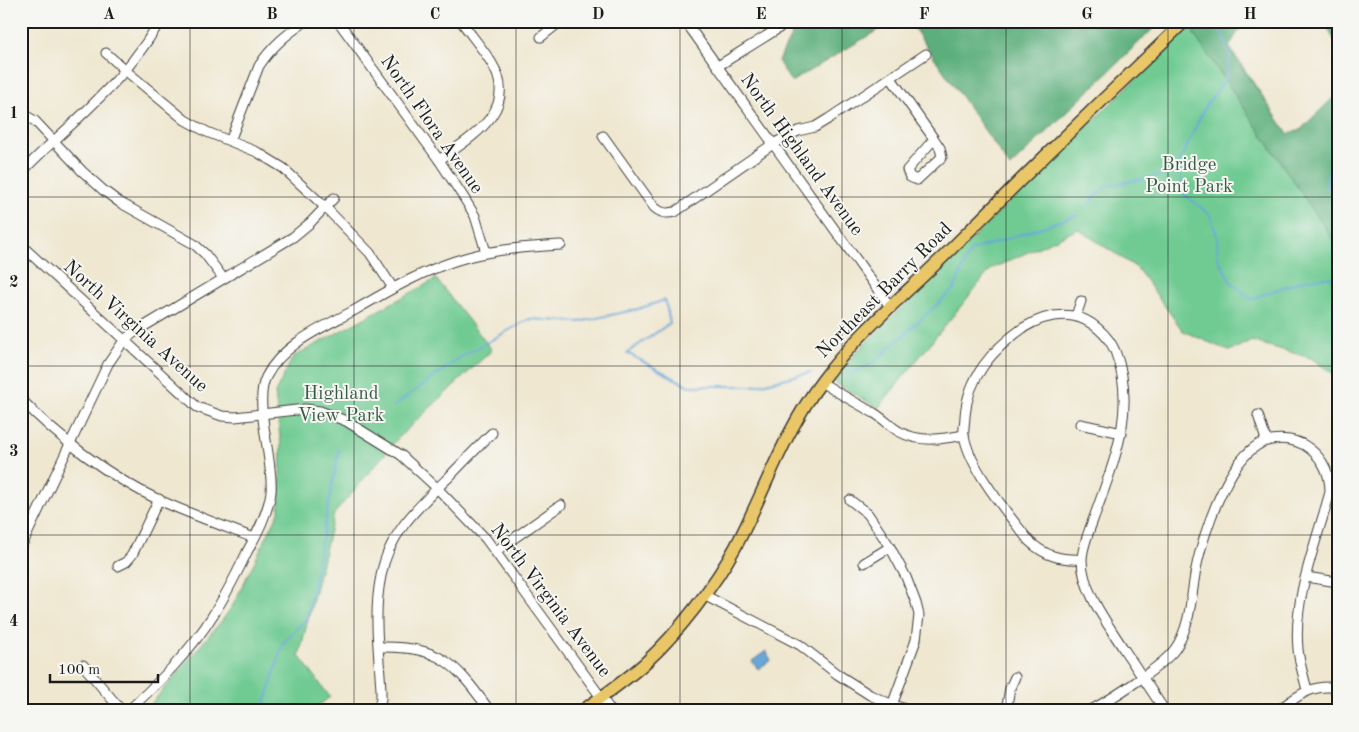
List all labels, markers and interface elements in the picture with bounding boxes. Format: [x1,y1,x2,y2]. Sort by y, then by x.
text: A [103,7,115,23]
text: B [266,7,278,23]
text: C [430,7,440,23]
text: D [592,7,604,23]
text: E [755,7,767,23]
text: F [919,7,930,23]
text: G [1081,7,1093,23]
text: H [1243,7,1257,23]
street label: North Flora Avenue [376,52,486,198]
street label: North Highland Avenue [736,70,866,240]
text: 1 [9,106,19,122]
park label: Bridge Point Park [1145,156,1233,197]
street label: Northeast Barry Road [814,220,956,362]
street label: North Virginia Avenue [59,257,211,397]
text: 2 [9,275,19,291]
park label: Highland View Park [298,385,385,426]
text: 3 [9,444,19,460]
street label: North Virginia Avenue [486,521,614,681]
text: 4 [9,614,19,630]
scale bar [50,652,158,684]
text: 100 m [58,663,100,678]

